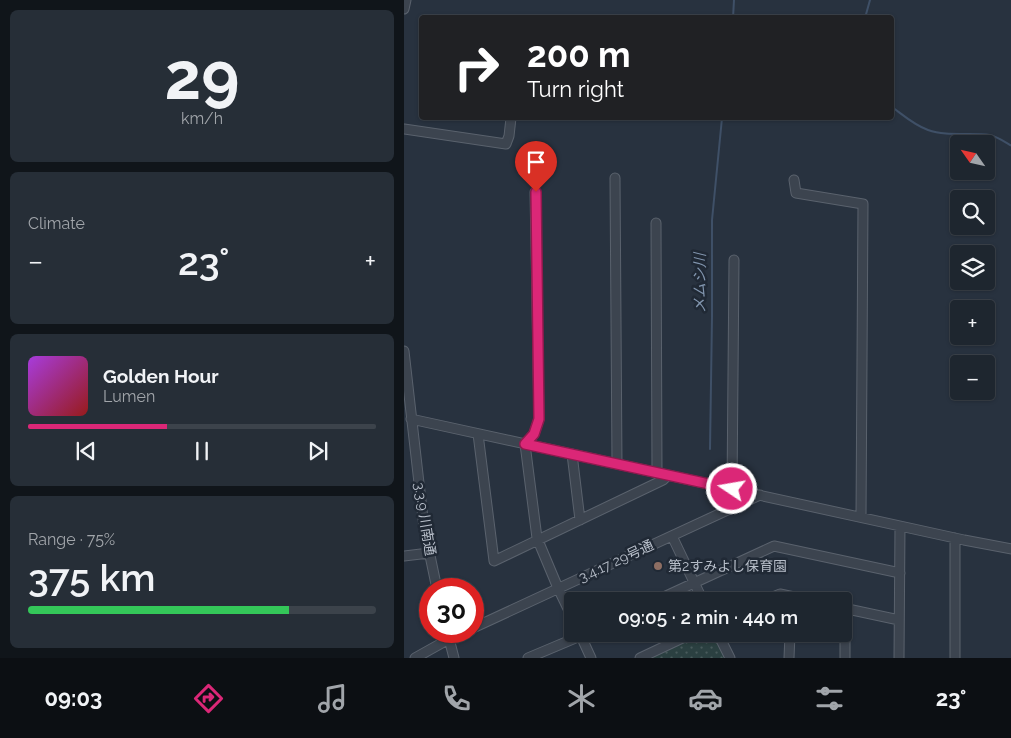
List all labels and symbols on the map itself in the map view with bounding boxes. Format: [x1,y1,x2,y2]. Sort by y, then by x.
north arrow [950,135,995,180]
pin [515,141,557,192]
water label: メムシ川 [691,251,709,313]
position arrow [705,462,757,514]
street label: 3.3.9 川南通 [411,481,439,557]
street label: 3.4.17 29号通 [576,537,656,585]
place label: 第2すみよし保育園 [668,558,787,574]
marker: 第2すみよし保育園 [652,560,664,572]
speed limit sign: 30 [419,578,484,643]

